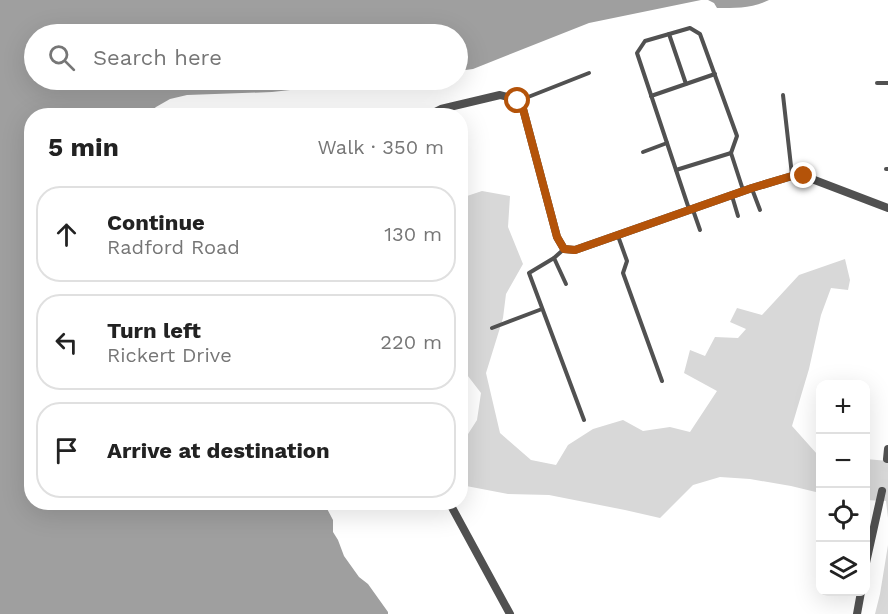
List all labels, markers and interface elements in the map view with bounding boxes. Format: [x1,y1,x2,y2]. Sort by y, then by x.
search box [24,24,468,90]
icon: search [45,41,78,74]
text: Search here [93,45,222,70]
route start [504,87,530,113]
text: 5 min [48,132,119,162]
text: Walk · 350 m [317,135,444,159]
route end [790,162,816,188]
text: Continue [107,210,205,235]
icon: ahead [50,218,83,251]
text: 130 m [384,222,442,246]
text: Radford Road [107,235,240,259]
text: Turn left [107,318,201,343]
icon: left [50,326,83,359]
text: 220 m [380,330,442,354]
text: Rickert Drive [107,343,232,367]
map controls [816,380,870,596]
button: + [816,380,870,434]
icon: arrive [50,434,83,467]
button: − [816,434,870,488]
text: Arrive at destination [107,438,330,463]
button: locate [816,488,870,542]
button: layers [816,542,870,596]

